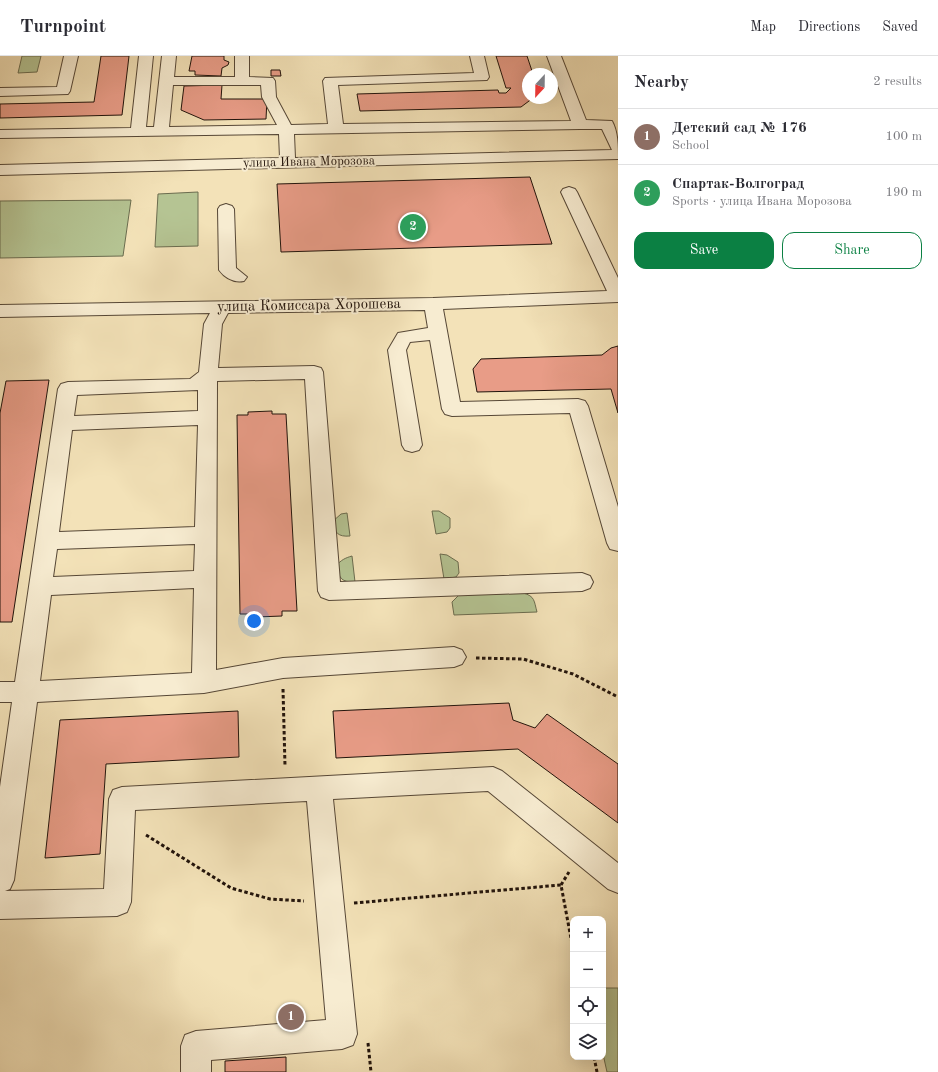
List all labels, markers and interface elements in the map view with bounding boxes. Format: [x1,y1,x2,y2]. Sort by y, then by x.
text: Turnpoint [20,18,106,37]
text: Map [750,20,776,34]
text: Directions [798,20,860,34]
text: Saved [882,20,918,34]
north arrow [522,68,558,104]
text: Nearby [634,74,689,91]
text: 2 results [873,75,922,88]
text: Детский сад № 176 [672,121,807,136]
text: 1 [643,130,651,143]
text: 100 m [885,130,922,143]
text: School [672,139,709,152]
street label: улица Ивана Морозова [243,154,376,170]
text: Спартак-Волгоград [672,177,804,192]
text: 2 [643,186,651,199]
text: 190 m [885,186,922,199]
text: Sports · улица Ивана Морозова [672,195,852,208]
pin: 2 [400,212,426,242]
button: Save [634,232,774,269]
button: Share [782,232,922,269]
street label: улица Комиссара Хорошева [217,297,402,315]
your location [244,611,264,631]
map controls [570,916,606,1060]
button: + [570,916,606,952]
button: − [570,952,606,988]
button: locate [570,988,606,1024]
pin: 1 [278,1002,304,1032]
button: layers [570,1024,606,1060]

